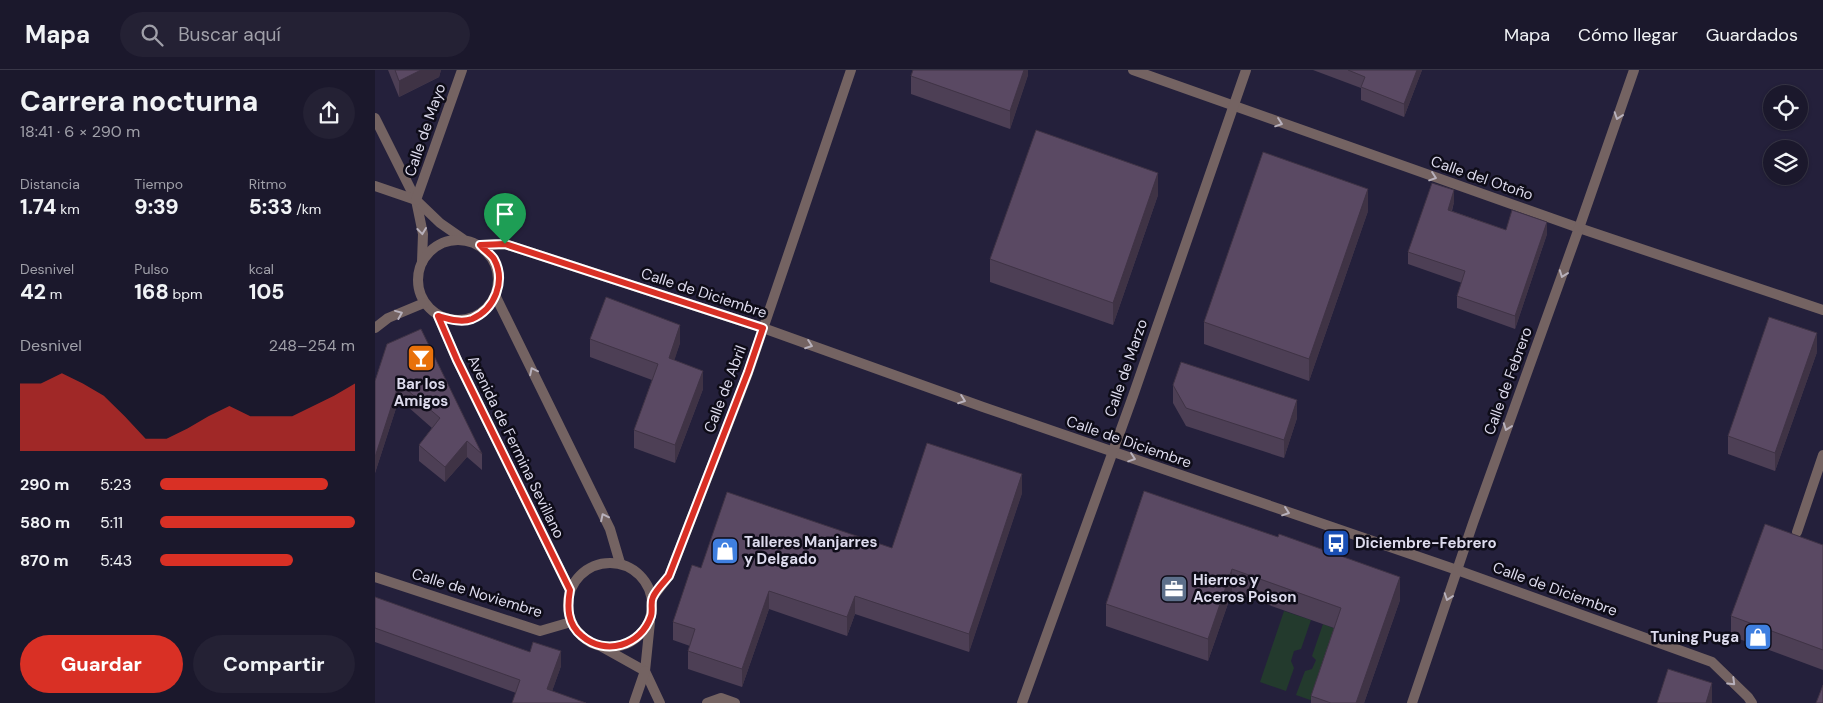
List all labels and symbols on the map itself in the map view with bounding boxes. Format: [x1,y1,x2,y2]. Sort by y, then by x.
street label: Calle de Mayo [400,81,450,179]
one-way arrow [1614,111,1624,120]
one-way arrow [1275,117,1283,127]
street label: Calle del Otoño [1428,151,1536,205]
one-way arrow [1428,171,1436,181]
pin [484,193,526,244]
one-way arrow [416,227,427,235]
street label: Calle de Diciembre [639,263,769,323]
one-way arrow [1559,269,1569,278]
one-way arrow [394,310,403,320]
street label: Calle de Marzo [1100,316,1152,420]
street label: Calle de Febrero [1479,324,1537,438]
one-way arrow [804,339,813,349]
bar icon: Bar los Amigos [406,343,436,373]
street label: Calle de Abril [699,343,751,435]
street label: Avenida de Fermina Sevillano [463,352,569,542]
one-way arrow [529,367,540,376]
place label: Bar los Amigos [394,374,448,411]
one-way arrow [957,394,966,404]
street label: Calle de Diciembre [1064,411,1194,473]
one-way arrow [1503,422,1513,431]
one-way arrow [1127,452,1136,462]
one-way arrow [1281,506,1289,516]
one-way arrow [600,513,610,522]
bus stop icon: Diciembre-Febrero [1321,528,1351,558]
place label: Talleres Manjarres y Delgado [744,532,877,569]
place label: Diciembre-Febrero [1355,533,1497,553]
shop icon: Talleres Manjarres y Delgado [710,536,740,566]
street label: Calle de Diciembre [1490,557,1620,621]
street label: Calle de Noviembre [409,564,545,622]
place label: Hierros y Aceros Poison [1193,570,1297,607]
office icon: Hierros y Aceros Poison [1159,574,1189,604]
one-way arrow [1444,592,1454,601]
shop icon: Tuning Puga [1743,622,1773,652]
place label: Tuning Puga [1650,627,1739,647]
one-way arrow [1727,676,1736,685]

